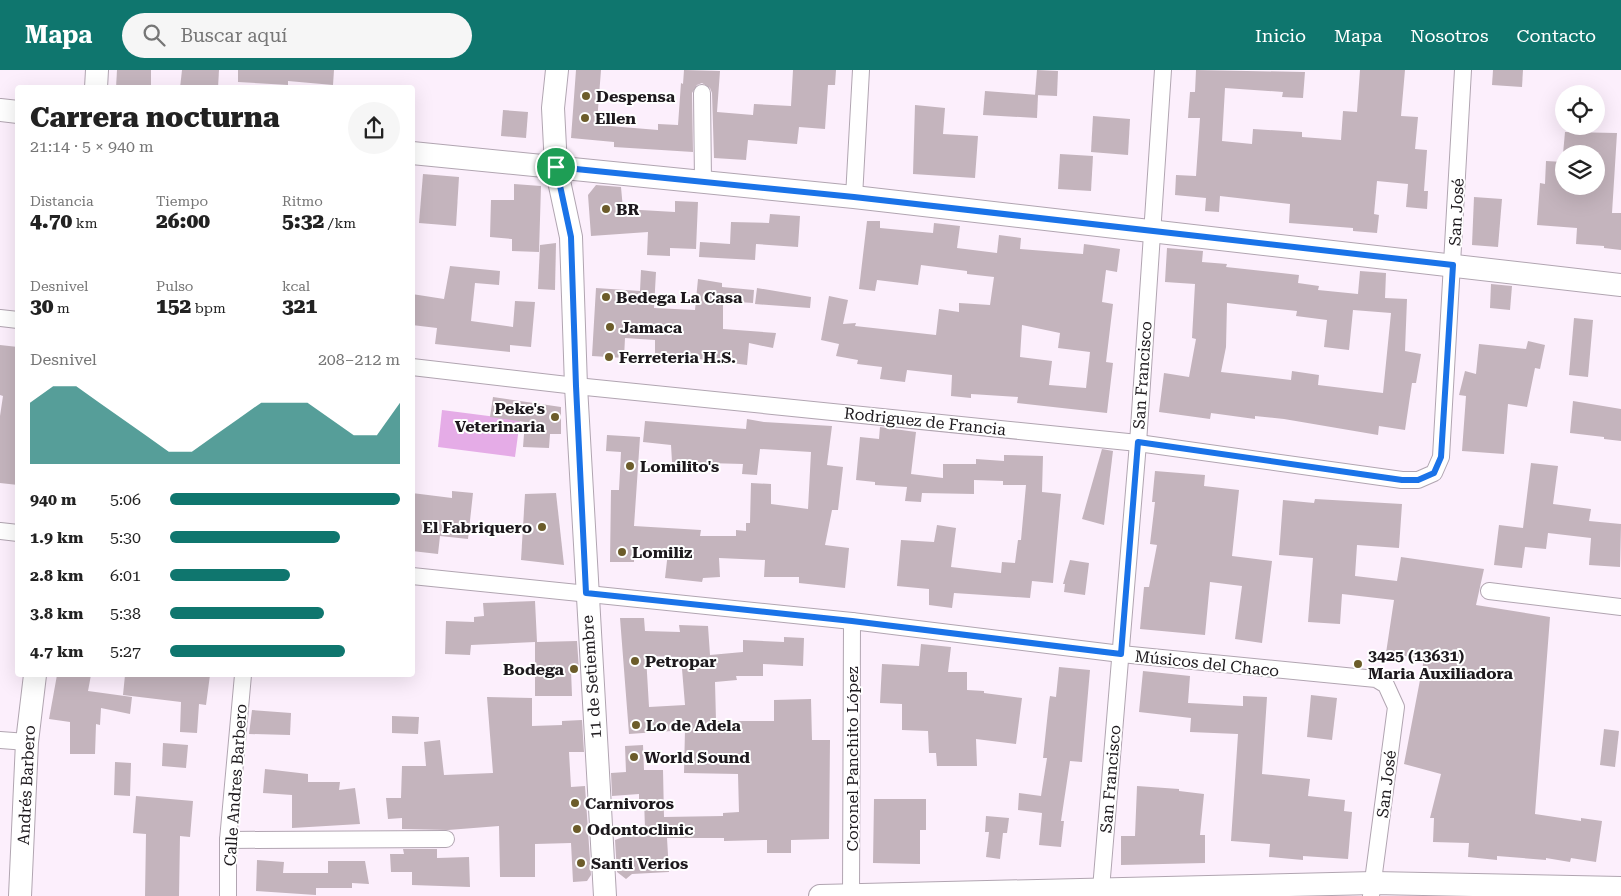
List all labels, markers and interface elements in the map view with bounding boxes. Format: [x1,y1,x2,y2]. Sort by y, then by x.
search box [122,13,472,58]
text: Mapa [25,21,92,49]
icon: search [140,21,168,49]
text: Buscar aquí [180,24,287,47]
text: Inicio [1255,25,1306,46]
text: Mapa [1334,25,1382,46]
text: Nosotros [1410,25,1488,46]
text: Contacto [1516,25,1596,46]
map controls [1555,85,1605,195]
button: locate [1555,85,1605,135]
place label: Despensa [596,87,676,106]
marker: Despensa [580,90,592,102]
text: Carrera nocturna [30,101,280,134]
button: share [348,102,400,154]
place label: Ellen [595,109,636,128]
marker: Ellen [579,112,591,124]
text: 21:14 · 5 × 940 m [30,137,154,156]
button: layers [1555,145,1605,195]
pin [535,146,577,188]
icon: arrive [542,153,570,181]
street label: San José [1445,177,1468,246]
text: Distancia [30,193,94,209]
text: Tiempo [156,193,208,209]
text: Ritmo [282,193,323,209]
place label: BR [616,200,639,219]
marker: BR [600,203,612,215]
text: 4.70 [30,209,72,233]
text: 26:00 [156,209,210,233]
text: 5:32 [282,209,324,233]
text: km [72,215,97,231]
text: /km [324,215,356,231]
text: Desnivel [30,278,88,294]
text: Pulso [156,278,193,294]
text: kcal [282,278,310,294]
place label: Bedega La Casa [616,288,743,307]
marker: Bedega La Casa [600,291,612,303]
text: 30 [30,294,54,318]
text: 152 [156,294,191,318]
text: 321 [282,294,317,318]
text: m [54,300,70,316]
text: bpm [191,300,226,316]
place label: Jamaca [620,318,683,337]
street label: San Francisco [1129,320,1156,430]
marker: Jamaca [604,321,616,333]
place label: Ferreteria H.S. [619,348,736,367]
text: Desnivel [30,350,97,369]
text: 208–212 m [318,350,400,369]
marker: Ferreteria H.S. [603,351,615,363]
place label: Peke's Veterinaria [455,399,546,436]
street label: Rodriguez de Francia [843,404,1007,439]
marker: Peke's Veterinaria [549,411,561,423]
place label: Lomilito's [640,457,719,476]
marker: Lomilito's [624,460,636,472]
text: 940 m [30,490,76,509]
text: 5:06 [110,490,141,509]
place label: El Fabriquero [422,518,532,537]
marker: El Fabriquero [536,521,548,533]
text: 1.9 km [30,528,83,547]
text: 5:30 [110,528,141,547]
place label: Lomiliz [632,543,692,562]
marker: Lomiliz [616,546,628,558]
text: 2.8 km [30,566,83,585]
text: 6:01 [110,566,141,585]
text: 3.8 km [30,604,83,623]
text: 5:38 [110,604,141,623]
street label: 11 de Setiembre [578,614,605,739]
text: 4.7 km [30,642,83,661]
text: 5:27 [110,642,141,661]
street label: Músicos del Chaco [1134,646,1280,681]
place label: 3425 (13631) Maria Auxiliadora [1368,646,1514,683]
place label: Petropar [645,652,716,671]
marker: Petropar [629,655,641,667]
marker: 3425 (13631) Maria Auxiliadora [1352,658,1364,670]
place label: Bodega [503,660,565,679]
marker: Bodega [568,663,580,675]
street label: Coronel Panchito López [843,666,862,851]
street label: Calle Andres Barbero [220,703,251,867]
place label: Lo de Adela [646,716,741,735]
marker: Lo de Adela [630,719,642,731]
street label: San Francisco [1096,724,1125,834]
street label: Andrés Barbero [14,725,39,845]
place label: World Sound [644,748,750,767]
street label: San José [1373,749,1400,819]
marker: World Sound [628,751,640,763]
place label: Carnivoros [585,794,674,813]
marker: Carnivoros [569,797,581,809]
place label: Odontoclinic [587,820,693,839]
marker: Odontoclinic [571,823,583,835]
place label: Santi Verios [591,854,688,873]
marker: Santi Verios [575,857,587,869]

